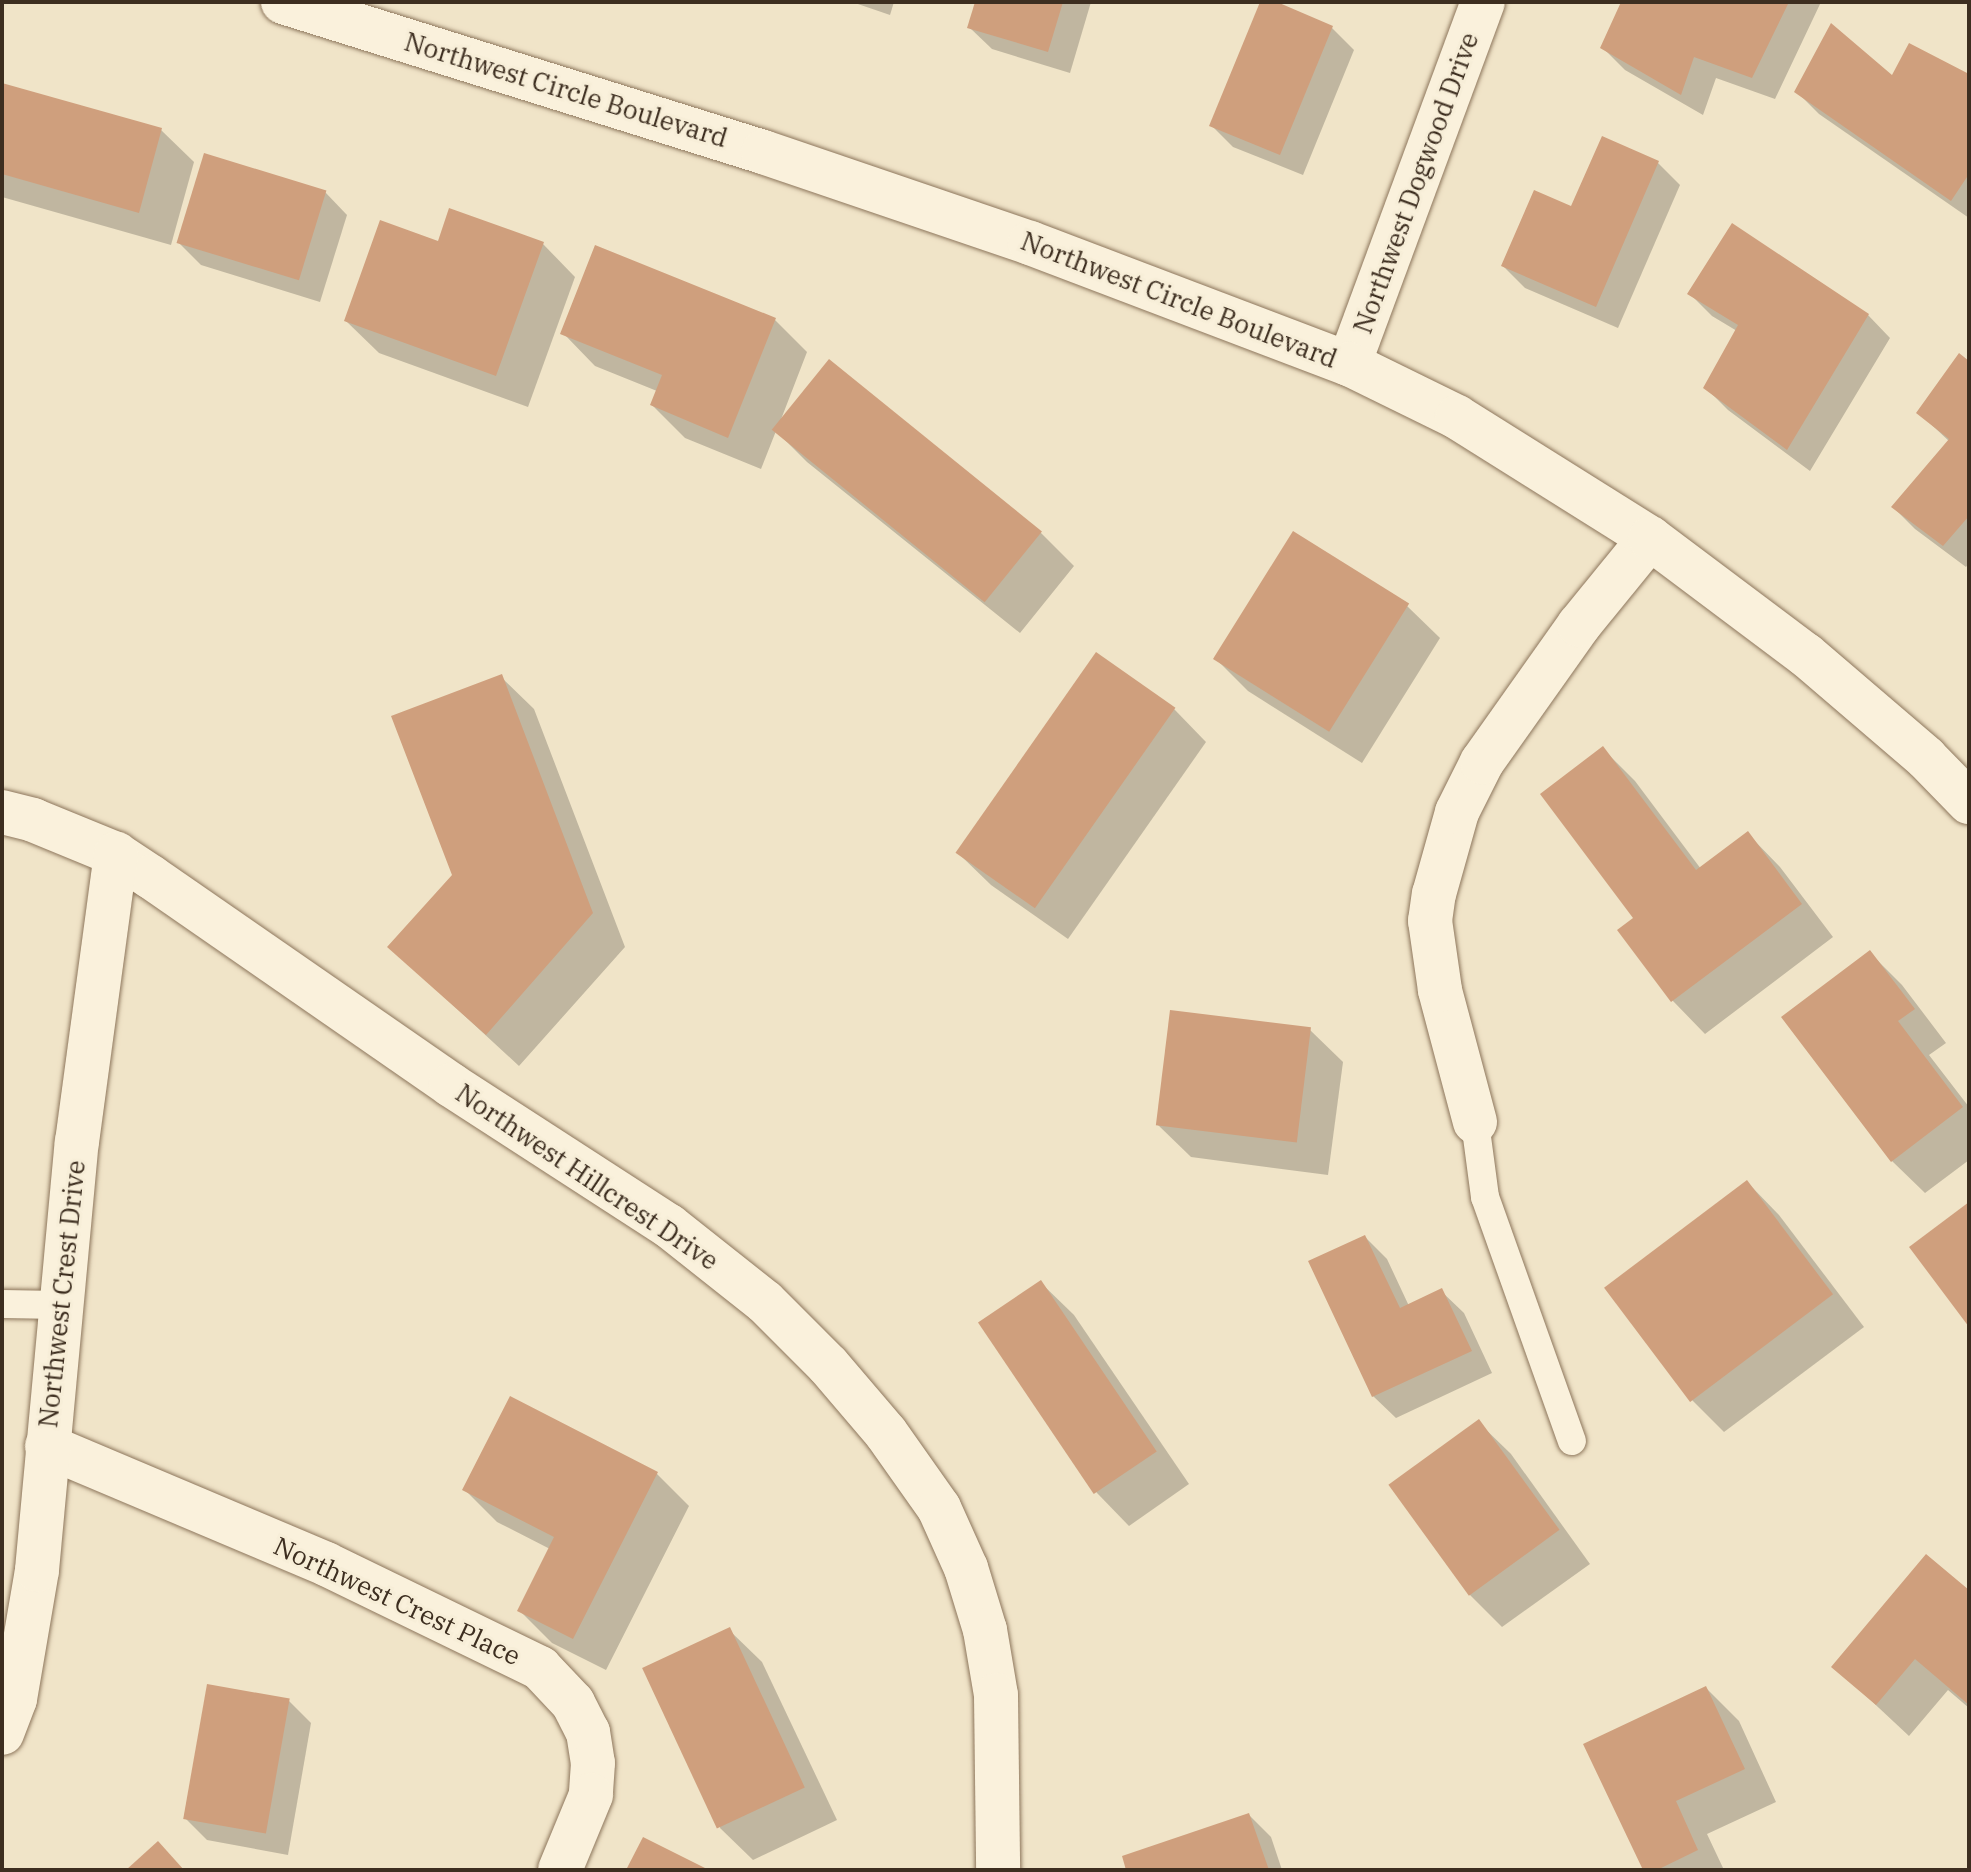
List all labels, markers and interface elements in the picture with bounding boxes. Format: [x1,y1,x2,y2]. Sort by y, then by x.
street label: Northwest Circle Boulevard [401,26,731,154]
street label: Northwest Dogwood Drive [1347,28,1485,338]
street label: Northwest Circle Boulevard [1017,225,1341,375]
street label: Northwest Hillcrest Drive [450,1077,724,1277]
street label: Northwest Crest Drive [32,1159,92,1429]
street label: Northwest Crest Place [269,1530,525,1672]

